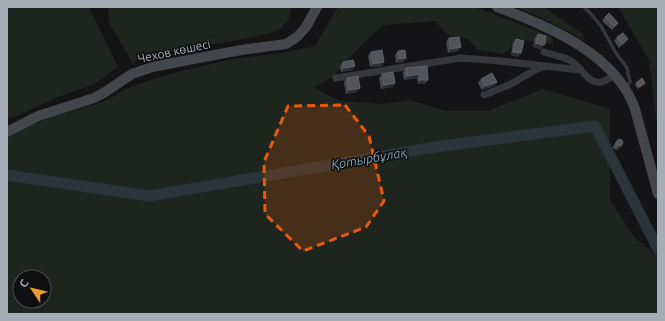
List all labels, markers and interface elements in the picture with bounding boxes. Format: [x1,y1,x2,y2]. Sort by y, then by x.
street label: Чехов көшесі [136,37,212,65]
water label: Қотырбұлақ [330,144,408,172]
north arrow [12,269,52,309]
text: С [17,277,31,290]

